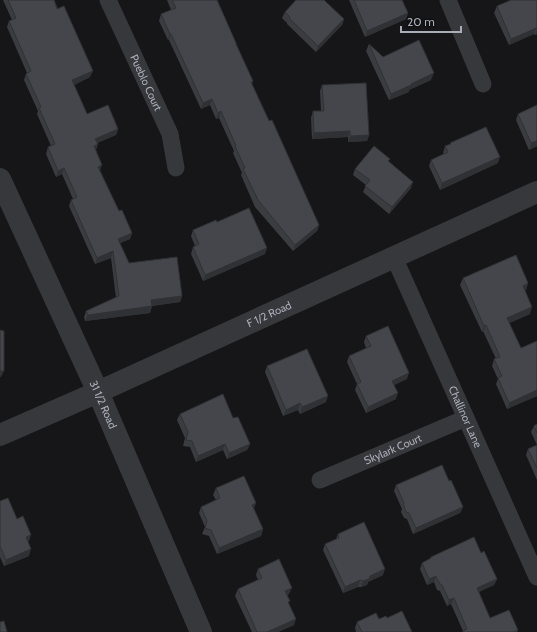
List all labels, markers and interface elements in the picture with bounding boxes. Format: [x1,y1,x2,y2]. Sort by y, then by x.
scale bar [401,8,461,34]
text: 20 m [407,14,435,29]
street label: Pueblo Court [127,52,165,113]
street label: F 1/2 Road [245,298,294,330]
street label: 31 1/2 Road [87,378,120,431]
street label: Challinor Lane [445,384,485,450]
street label: Skylark Court [362,431,424,468]

